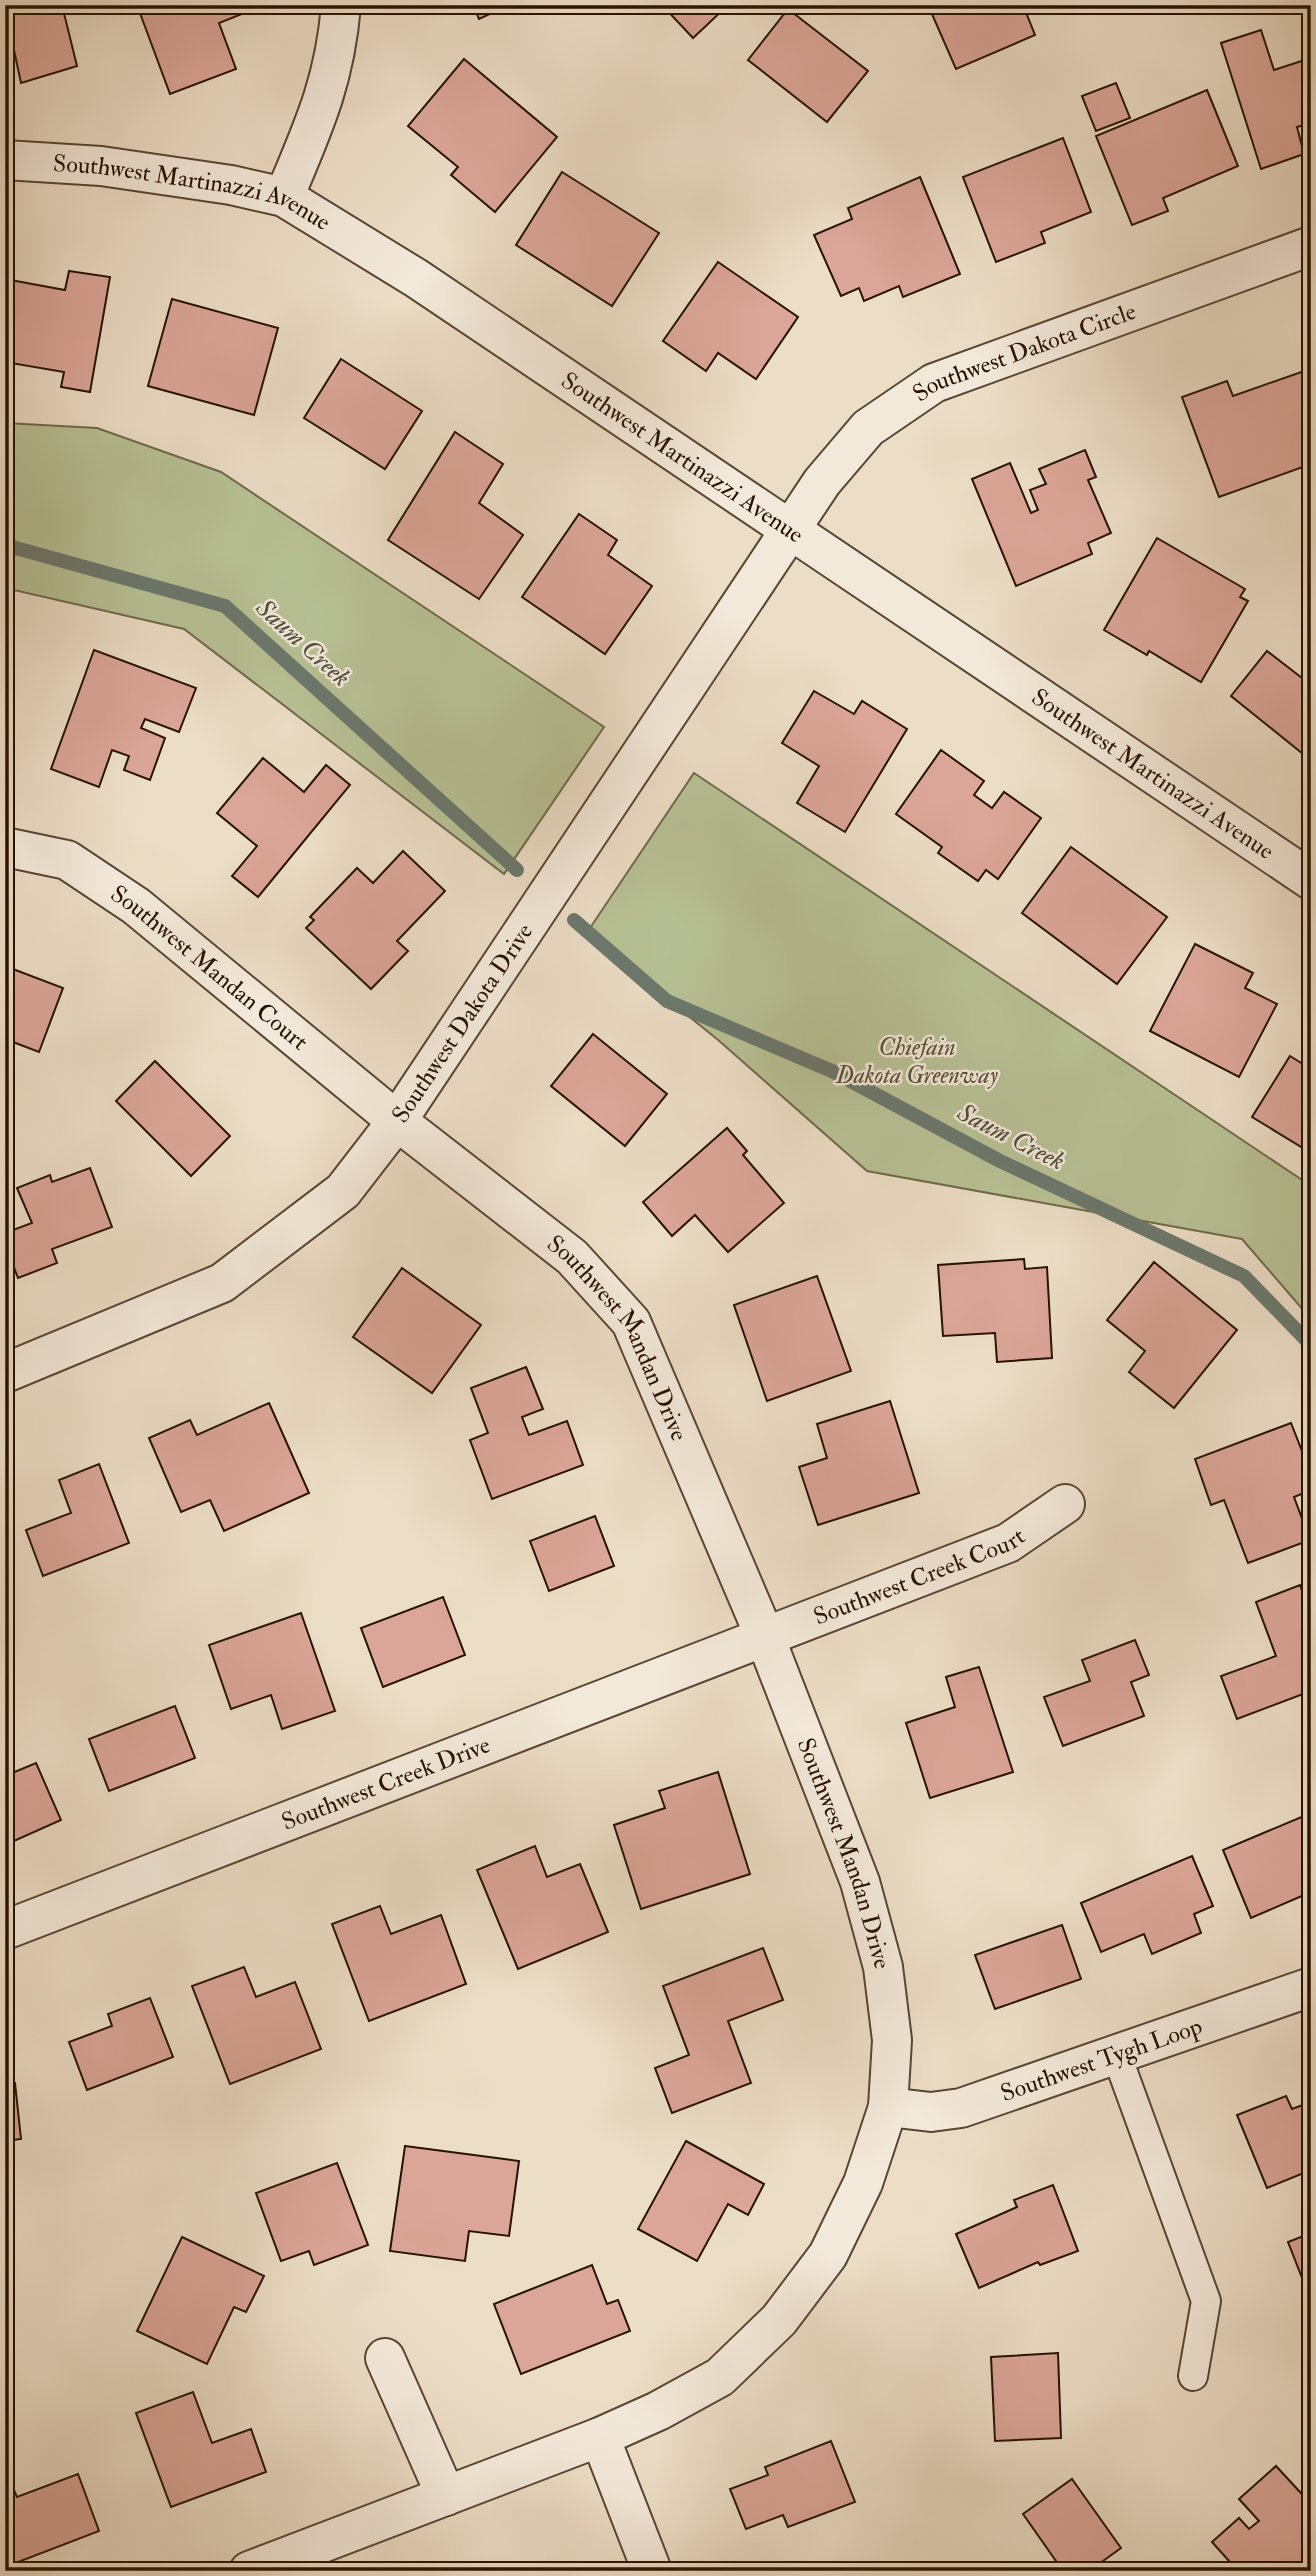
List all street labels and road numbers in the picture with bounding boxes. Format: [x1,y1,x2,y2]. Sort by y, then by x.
street label: Southwest Martinazzi Avenue [52,148,336,237]
street label: Southwest Dakota Circle [906,295,1140,409]
street label: Southwest Martinazzi Avenue [555,365,810,550]
street label: Southwest Martinazzi Avenue [1026,681,1280,866]
street label: Southwest Mandan Court [105,878,315,1057]
street label: Southwest Dakota Drive [385,917,540,1129]
street label: Southwest Mandan Drive [541,1228,695,1445]
street label: Southwest Creek Court [809,1520,1031,1632]
street label: Southwest Creek Drive [277,1729,494,1837]
street label: Southwest Mandan Drive [790,1734,898,1972]
street label: Southwest Tygh Loop [996,2010,1206,2109]

